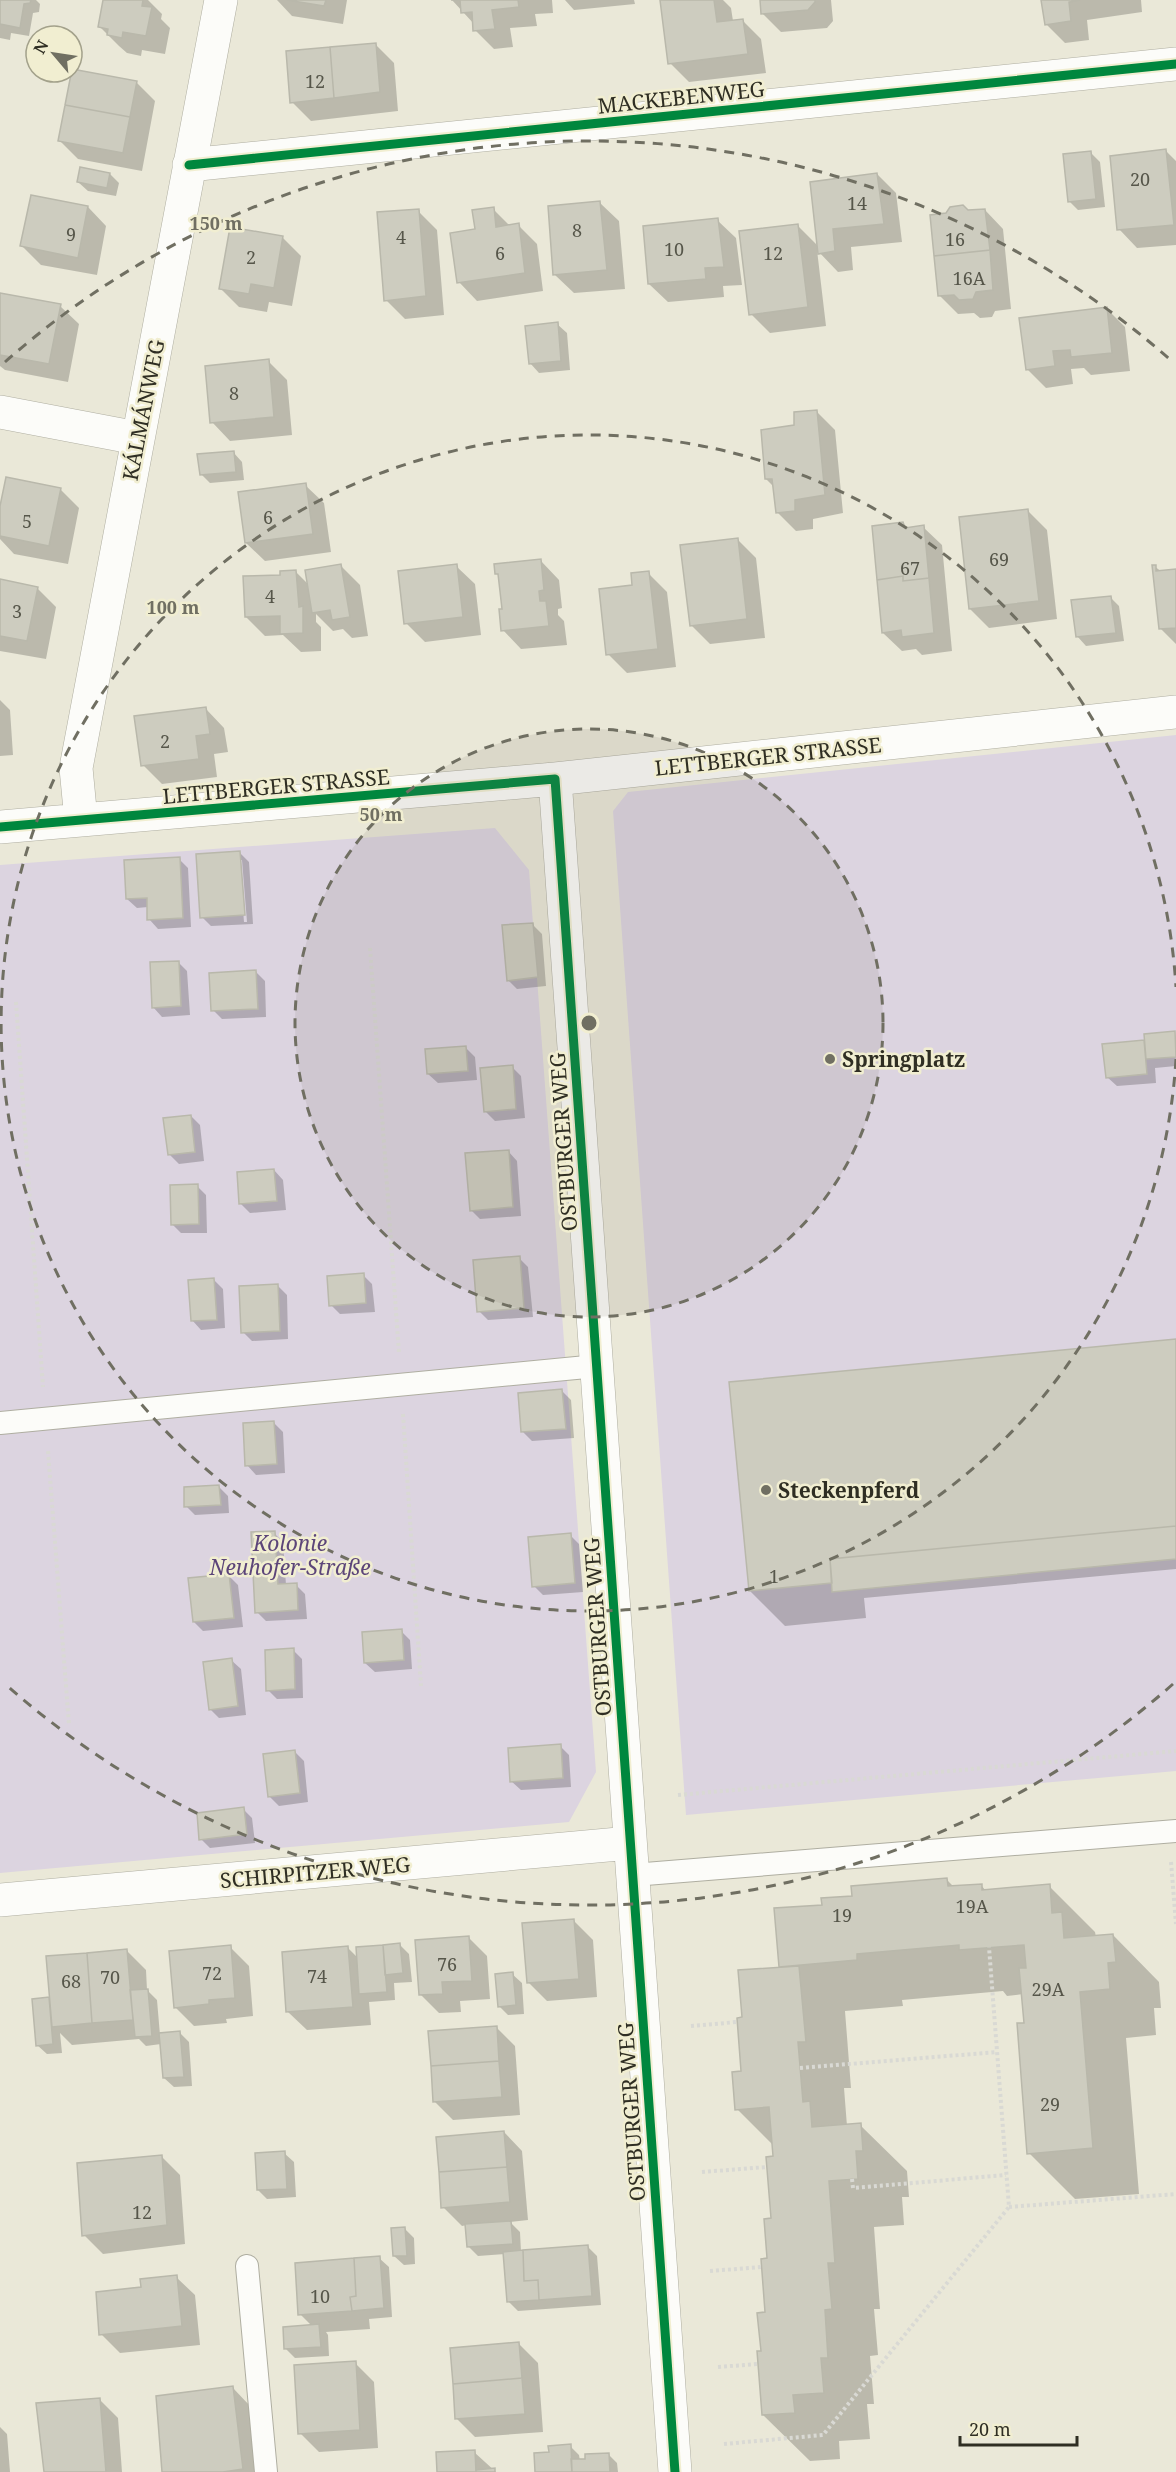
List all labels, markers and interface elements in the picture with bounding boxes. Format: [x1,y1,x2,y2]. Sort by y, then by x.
north arrow [24,24,84,84]
text: N [28,36,54,58]
house number: 12 [305,69,325,93]
street label: MACKEBENWEG [596,74,766,120]
house number: 20 [1130,167,1150,191]
house number: 14 [847,191,867,215]
text: 150 m [190,211,243,235]
house number: 8 [572,218,582,242]
house number: 9 [66,222,76,246]
house number: 4 [396,225,406,249]
house number: 16 [945,227,965,251]
house number: 10 [664,237,684,261]
house number: 6 [495,241,505,265]
house number: 12 [763,241,783,265]
house number: 2 [246,245,256,269]
house number: 16A [953,266,986,290]
street label: KÁLMÁNWEG [116,337,170,483]
house number: 8 [229,381,239,405]
house number: 6 [263,505,273,529]
house number: 5 [22,509,32,533]
house number: 69 [989,547,1009,571]
house number: 67 [900,556,920,580]
house number: 4 [265,584,275,608]
text: 100 m [147,595,200,619]
house number: 3 [12,599,22,623]
house number: 2 [160,729,170,753]
street label: LETTBERGER STRASSE [653,730,883,782]
street label: LETTBERGER STRASSE [161,762,391,810]
text: 50 m [360,802,403,826]
centre of rings [579,1013,599,1033]
place label: Springplatz [842,1045,965,1073]
street label: OSTBURGER WEG [543,1052,583,1232]
marker: Springplatz [823,1052,837,1066]
place label: Steckenpferd [778,1476,920,1504]
marker: Steckenpferd [759,1483,773,1497]
park label: Kolonie Neuhofer-Straße [208,1529,371,1581]
street label: OSTBURGER WEG [577,1537,617,1717]
house number: 1 [769,1564,779,1588]
street label: SCHIRPITZER WEG [219,1850,411,1894]
house number: 19A [956,1894,989,1918]
house number: 19 [832,1903,852,1927]
house number: 76 [437,1952,457,1976]
house number: 72 [202,1961,222,1985]
house number: 74 [307,1964,327,1988]
house number: 70 [100,1965,120,1989]
house number: 68 [61,1969,81,1993]
house number: 29A [1032,1977,1065,2001]
street label: OSTBURGER WEG [611,2022,651,2202]
house number: 29 [1040,2092,1060,2116]
house number: 12 [132,2200,152,2224]
house number: 10 [310,2284,330,2308]
scale bar [960,2409,1077,2447]
text: 20 m [969,2417,1011,2441]

